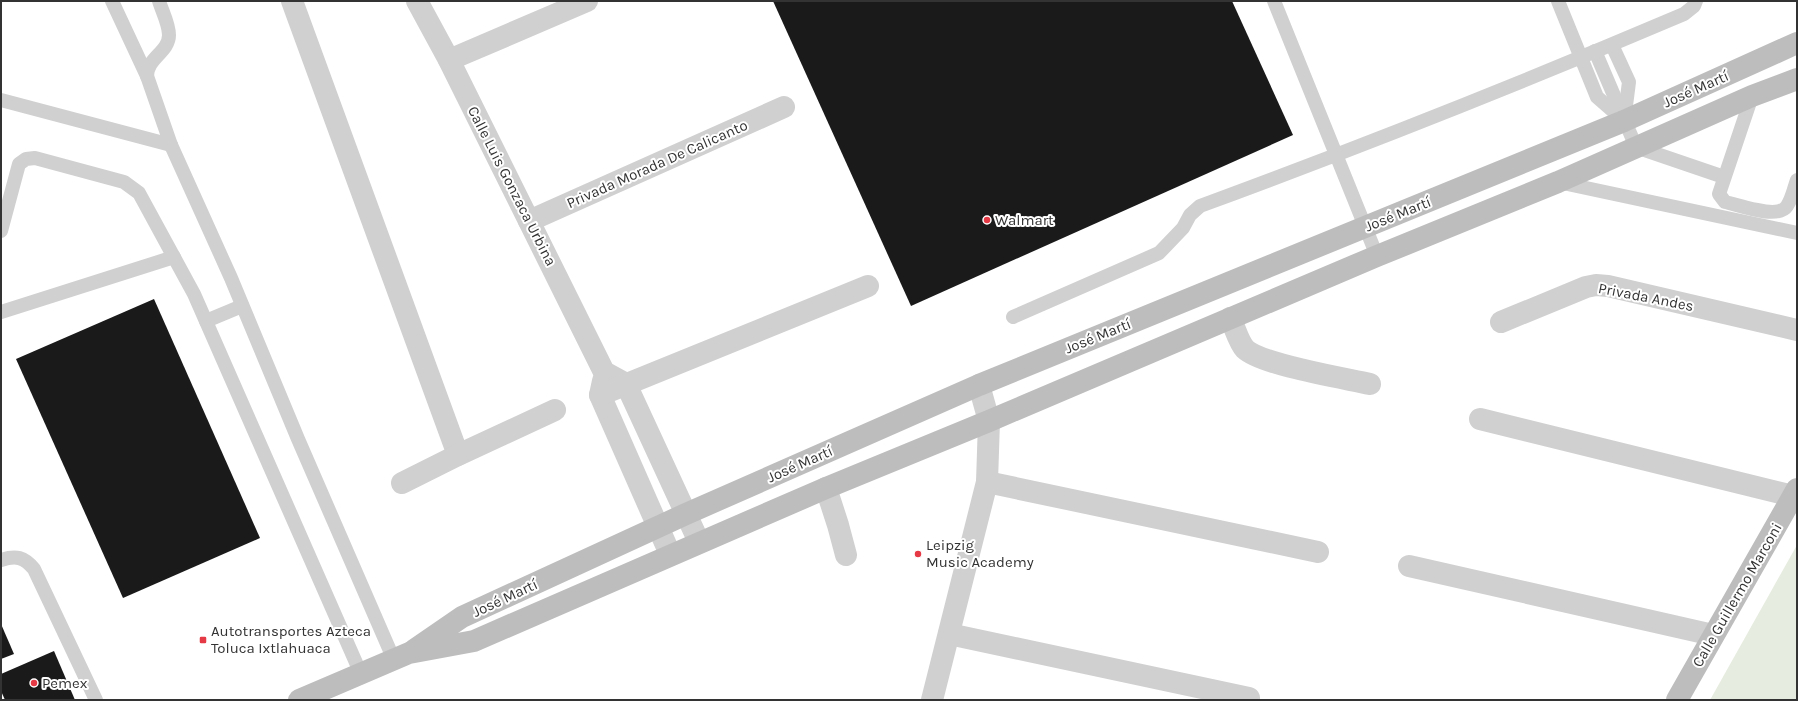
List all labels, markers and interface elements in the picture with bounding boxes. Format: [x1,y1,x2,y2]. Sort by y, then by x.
street label: José Martí [1660,66,1732,111]
street label: Calle Luis Gonzaca Urbina [464,103,560,269]
street label: Privada Morada De Calicanto [564,116,750,212]
street label: José Martí [1362,192,1434,235]
place label: Walmart [995,211,1054,229]
marker: Walmart [982,215,992,225]
street label: Privada Andes [1597,279,1695,315]
street label: José Martí [1062,314,1134,357]
street label: José Martí [764,441,836,486]
street label: Calle Guillermo Marconi [1688,520,1786,670]
place label: Leipzig Music Academy [926,536,1034,571]
marker: Leipzig Music Academy [913,549,923,559]
street label: José Martí [470,575,541,621]
place label: Autotransportes Azteca Toluca Ixtlahuaca [211,622,371,657]
marker: Autotransportes Azteca Toluca Ixtlahuaca [198,635,208,645]
place label: Pemex [42,674,88,692]
marker: Pemex [29,678,39,688]

